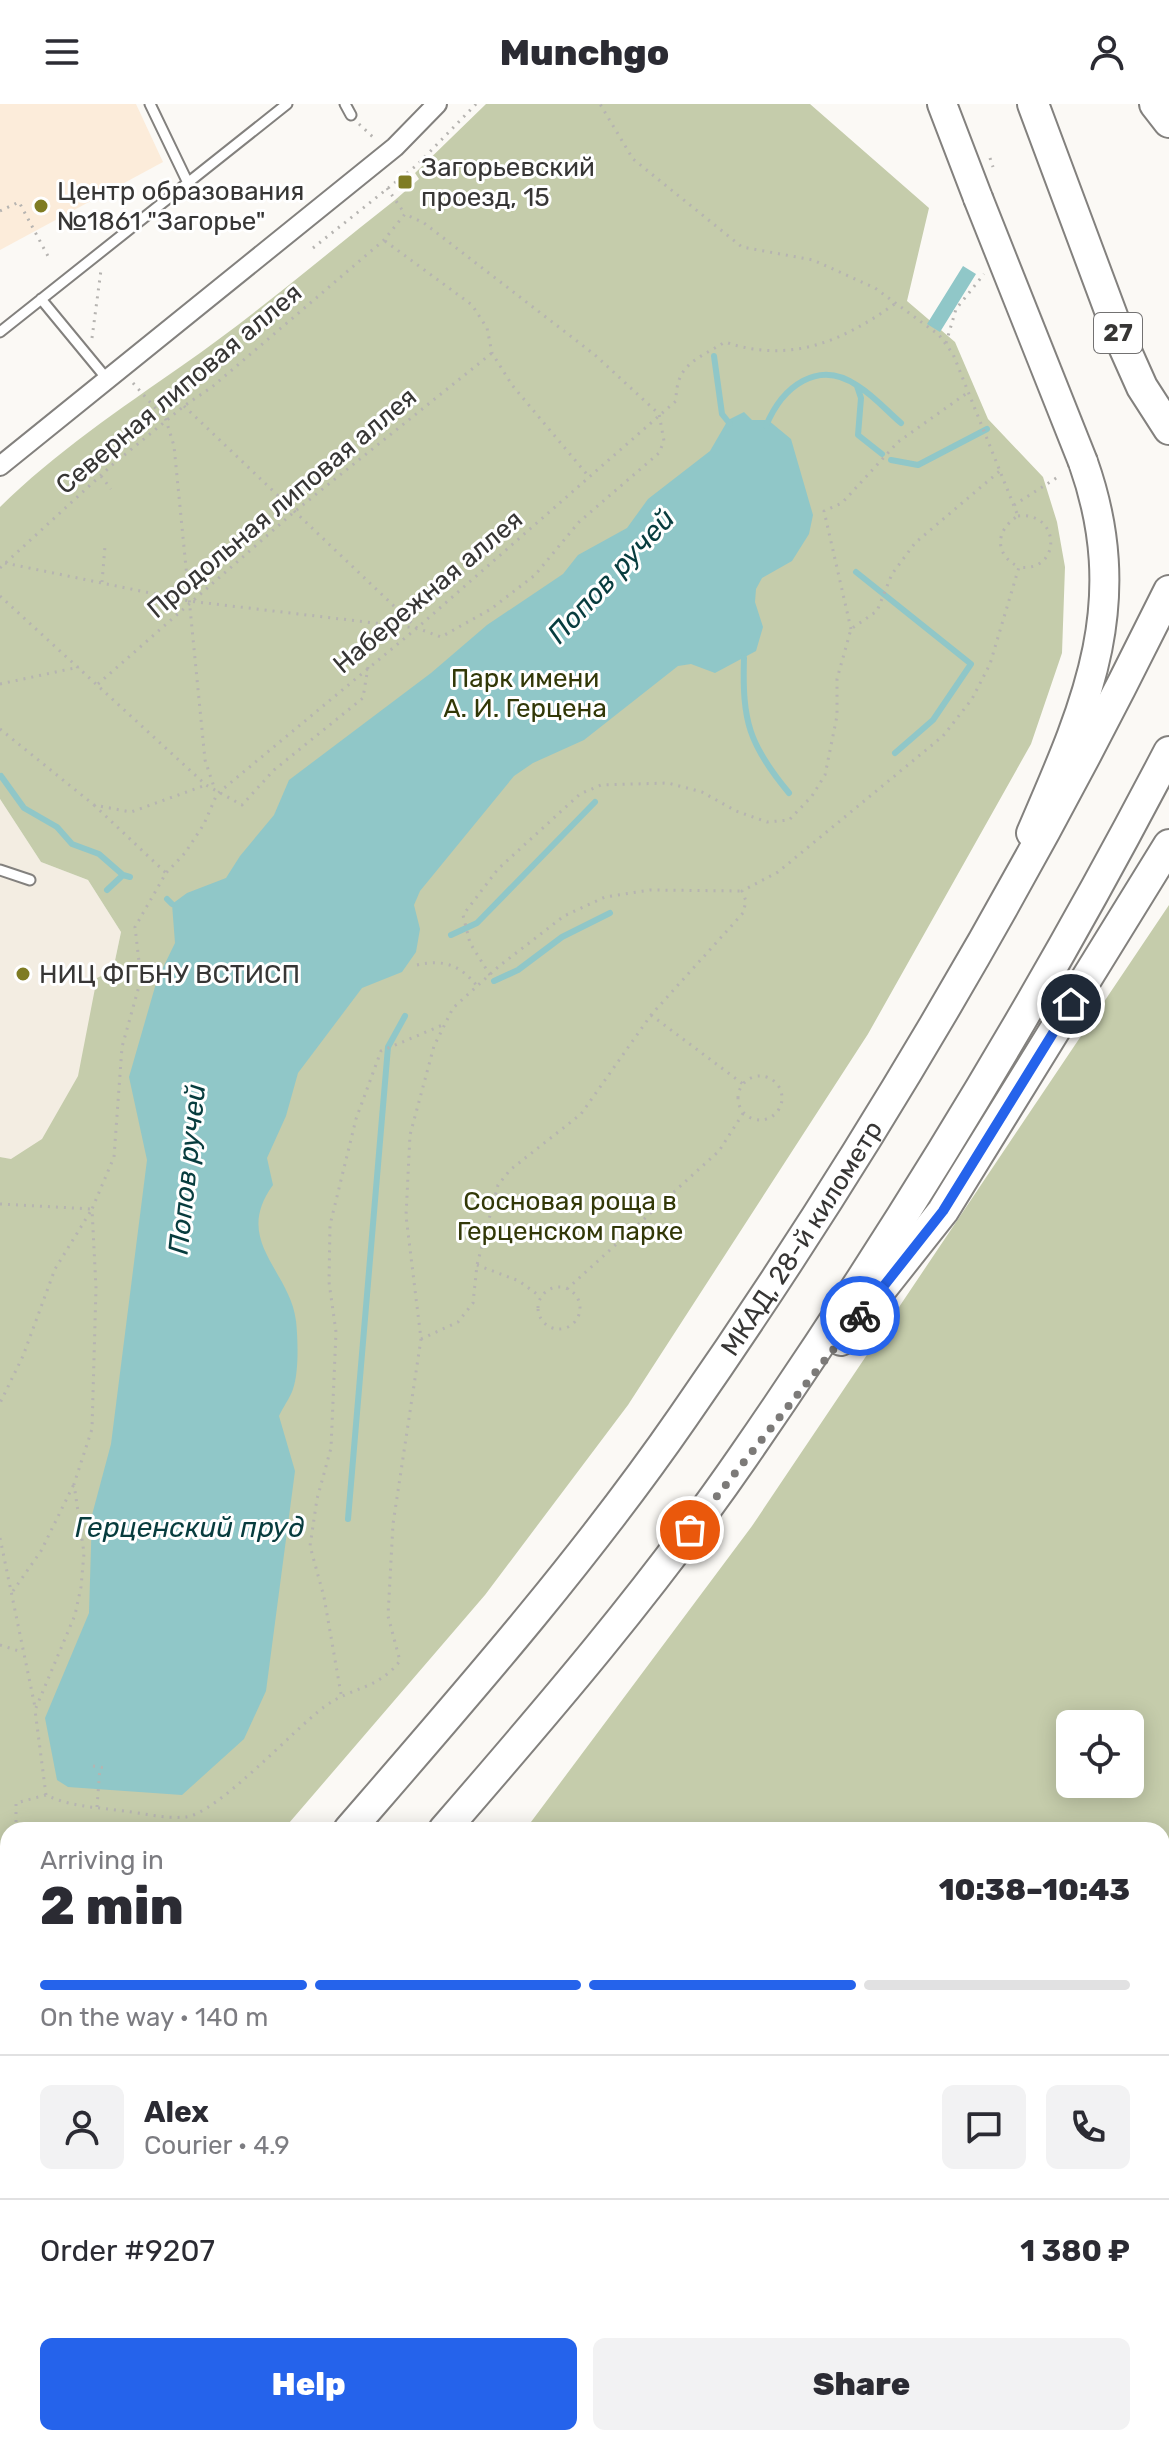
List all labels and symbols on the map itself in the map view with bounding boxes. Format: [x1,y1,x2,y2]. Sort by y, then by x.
place label: Загорьевский проезд, 15 [421,152,595,213]
marker: Загорьевский проезд, 15 [396,173,414,191]
place label: Центр образования №1861 "Загорье" [57,176,304,237]
marker: Центр образования №1861 "Загорье" [32,197,50,215]
street label: Северная липовая аллея [50,277,308,501]
road number: 27 [1094,313,1142,353]
street label: Продольная липовая аллея [141,381,423,625]
water label: Попов ручей [541,502,681,650]
street label: Набережная аллея [327,504,529,680]
park label: Парк имени А. И. Герцена [443,663,607,724]
place label: НИЦ ФГБНУ ВСТИСП [39,959,300,990]
marker: НИЦ ФГБНУ ВСТИСП [14,965,32,983]
pin [1037,970,1105,1038]
water label: Попов ручей [162,1082,212,1256]
street label: МКАД, 28-й километр [714,1115,889,1362]
park label: Сосновая роща в Герценском парке [457,1186,683,1247]
courier [820,1276,900,1356]
pin [656,1496,724,1564]
water label: Герценский пруд [75,1511,305,1544]

